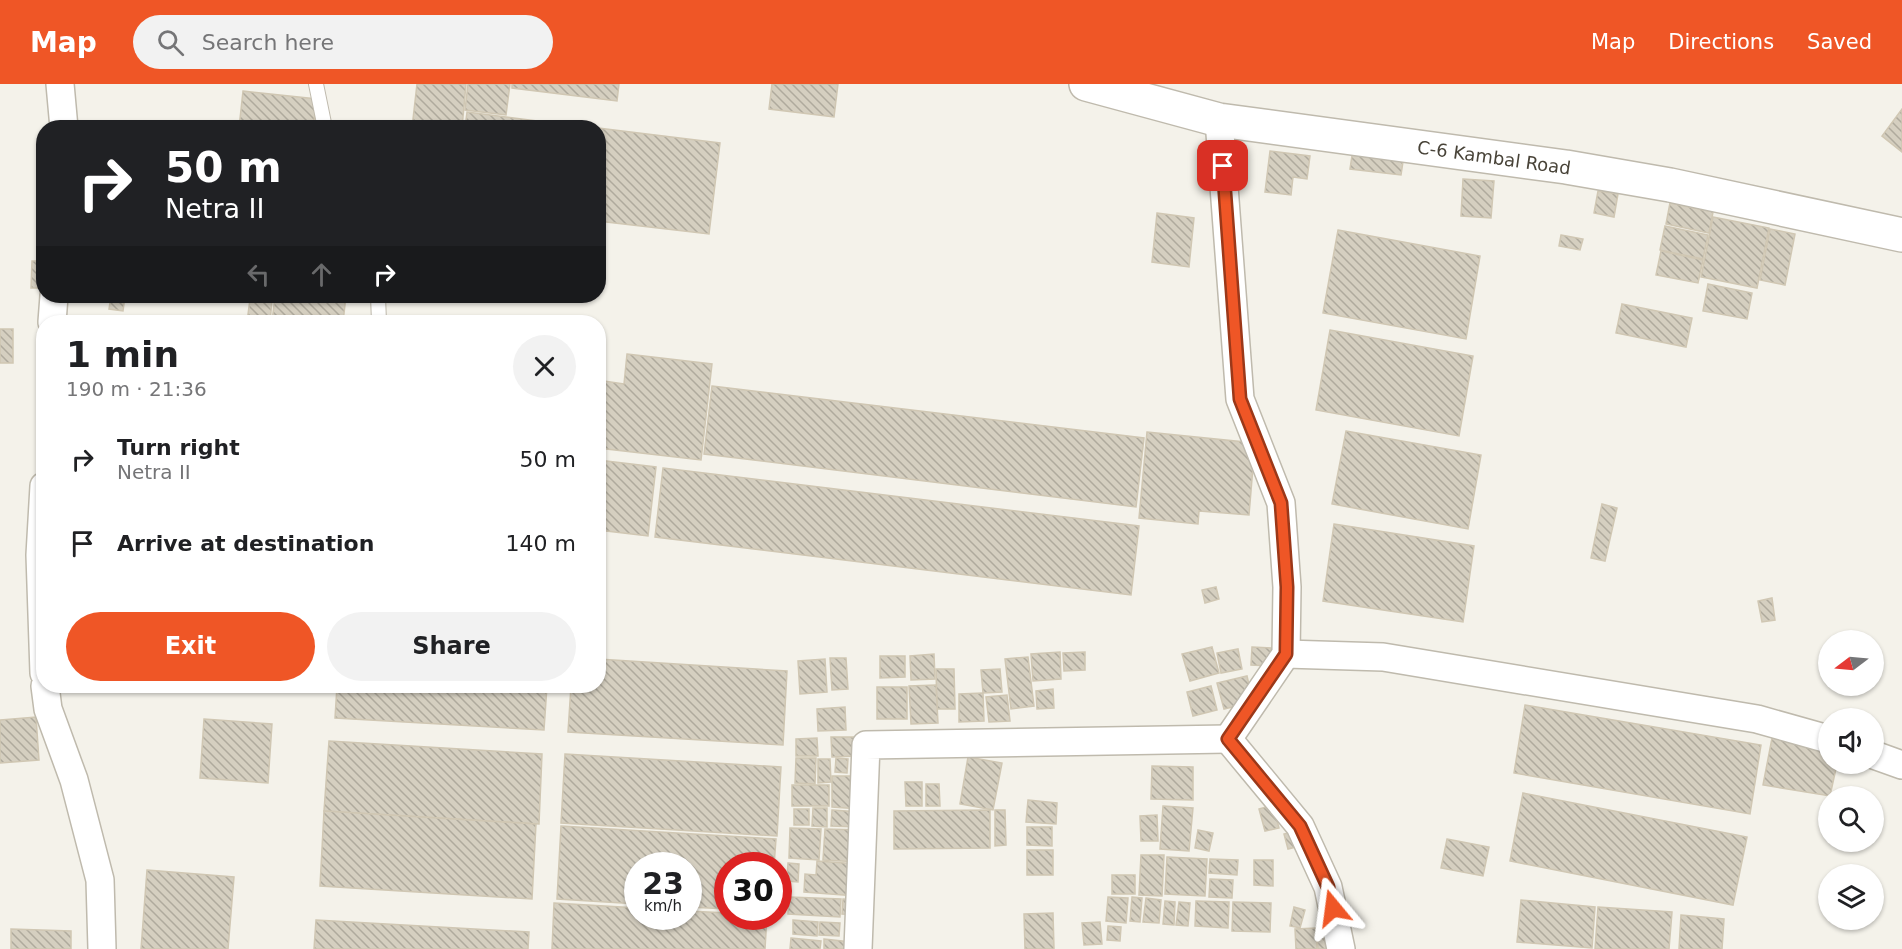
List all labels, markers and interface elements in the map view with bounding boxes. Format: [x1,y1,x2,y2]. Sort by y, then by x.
search box [133,15,553,69]
text: Map [30,26,97,59]
icon: search [154,26,187,59]
text: Search here [202,30,334,55]
text: Map [1591,30,1635,54]
text: Directions [1668,30,1774,54]
text: Saved [1807,30,1872,54]
street label: C-6 Kambal Road [1416,136,1572,179]
pin [1197,140,1248,191]
text: 50 m [165,143,282,192]
icon: right [66,144,144,222]
icon: arrive [1206,149,1239,182]
text: Netra II [165,193,265,224]
icon: left [242,258,275,291]
icon: ahead [305,258,338,291]
icon: right [368,258,401,291]
text: 1 min [66,334,179,375]
button: close [513,335,576,398]
text: 190 m · 21:36 [66,377,207,401]
text: Turn right [117,435,240,460]
icon: right [66,443,99,476]
text: 50 m [520,447,576,472]
text: Netra II [117,460,191,484]
icon: arrive [66,527,99,560]
text: Arrive at destination [117,531,374,556]
text: 140 m [506,531,576,556]
button: Exit [66,612,315,681]
button: Share [327,612,576,681]
north arrow [1818,630,1884,696]
map controls [1818,630,1884,930]
button: sound [1818,708,1884,774]
button: search [1818,786,1884,852]
speed limit sign: 30 [714,852,792,930]
button: layers [1818,864,1884,930]
text: 23 [642,866,684,901]
position arrow [1301,876,1365,940]
text: km/h [644,897,682,915]

